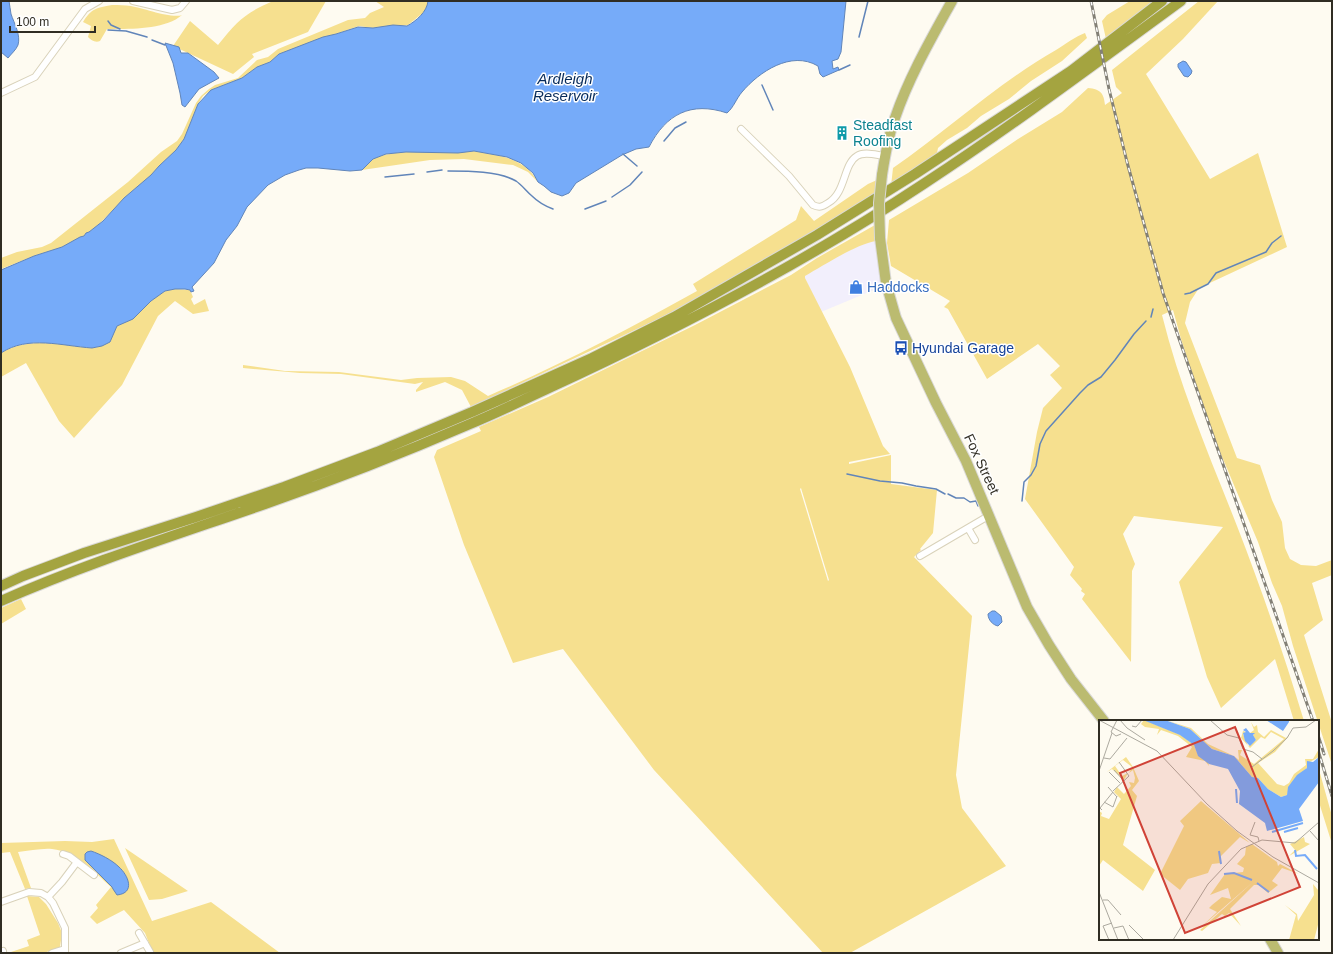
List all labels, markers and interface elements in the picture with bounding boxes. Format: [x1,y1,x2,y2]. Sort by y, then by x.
scale bar [10,8,95,34]
text: 100 m [16,15,49,29]
water label: Ardleigh Reservoir [533,70,598,104]
place label: Steadfast Roofing [853,117,912,149]
building icon: Steadfast Roofing [834,125,850,141]
shop icon: Haddocks [848,279,864,295]
place label: Haddocks [867,279,929,295]
bus stop icon: Hyundai Garage [893,340,909,356]
place label: Hyundai Garage [912,340,1014,356]
street label: Fox Street [961,431,1003,497]
inset map [1099,720,1319,940]

